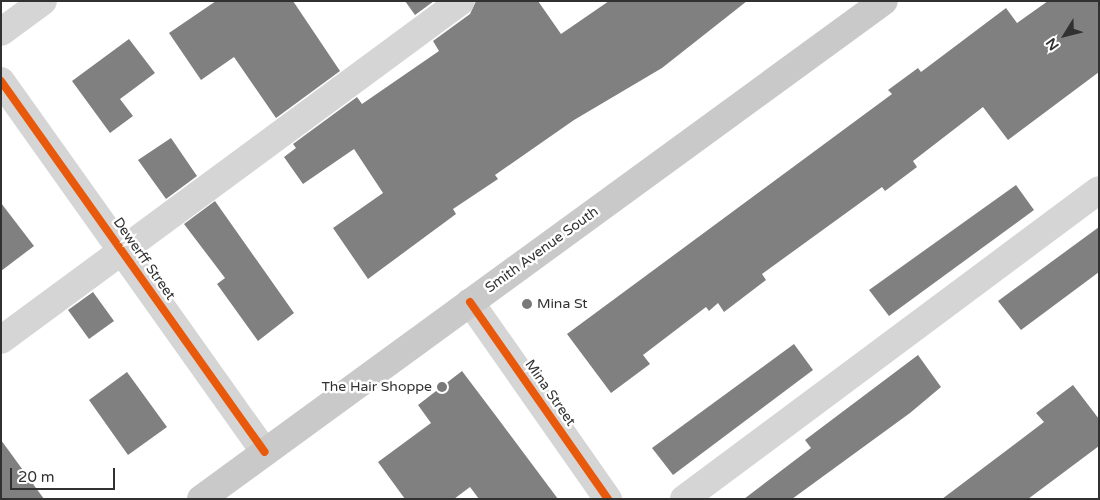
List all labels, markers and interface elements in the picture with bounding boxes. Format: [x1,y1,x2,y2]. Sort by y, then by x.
north arrow [1040,10,1090,60]
text: N [1042,35,1063,54]
street label: Smith Avenue South [482,203,602,297]
street label: Dewerff Street [109,215,179,303]
place label: Mina St [537,296,588,312]
marker: Mina St [521,298,533,310]
street label: Mina Street [521,357,579,429]
place label: The Hair Shoppe [321,379,432,395]
marker: The Hair Shoppe [436,381,448,393]
scale bar [12,458,118,490]
text: 20 m [18,468,55,486]

